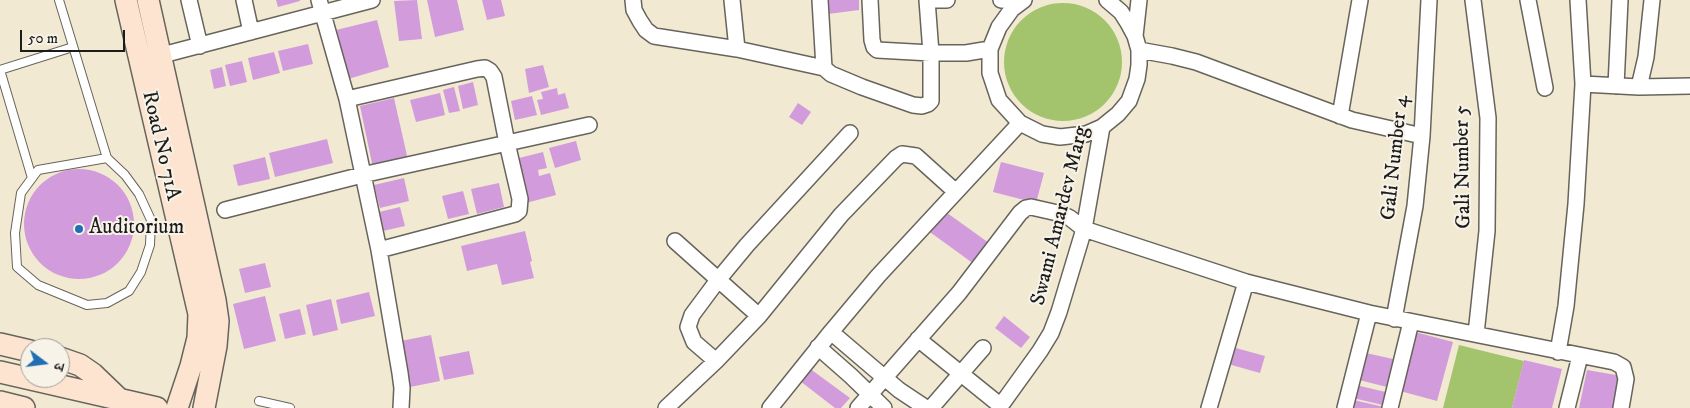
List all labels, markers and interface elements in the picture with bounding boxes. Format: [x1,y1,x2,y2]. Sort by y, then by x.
scale bar [22,20,128,52]
text: 50 m [28,29,58,48]
street label: Road No 71A [135,89,185,203]
street label: Gali Number 4 [1377,94,1415,222]
street label: Gali Number 5 [1450,105,1478,229]
street label: Swami Amardev Marg [1027,124,1095,308]
place label: Auditorium [89,216,184,242]
marker: Auditorium [73,223,85,235]
north arrow [20,338,70,388]
text: उ [49,361,68,372]

